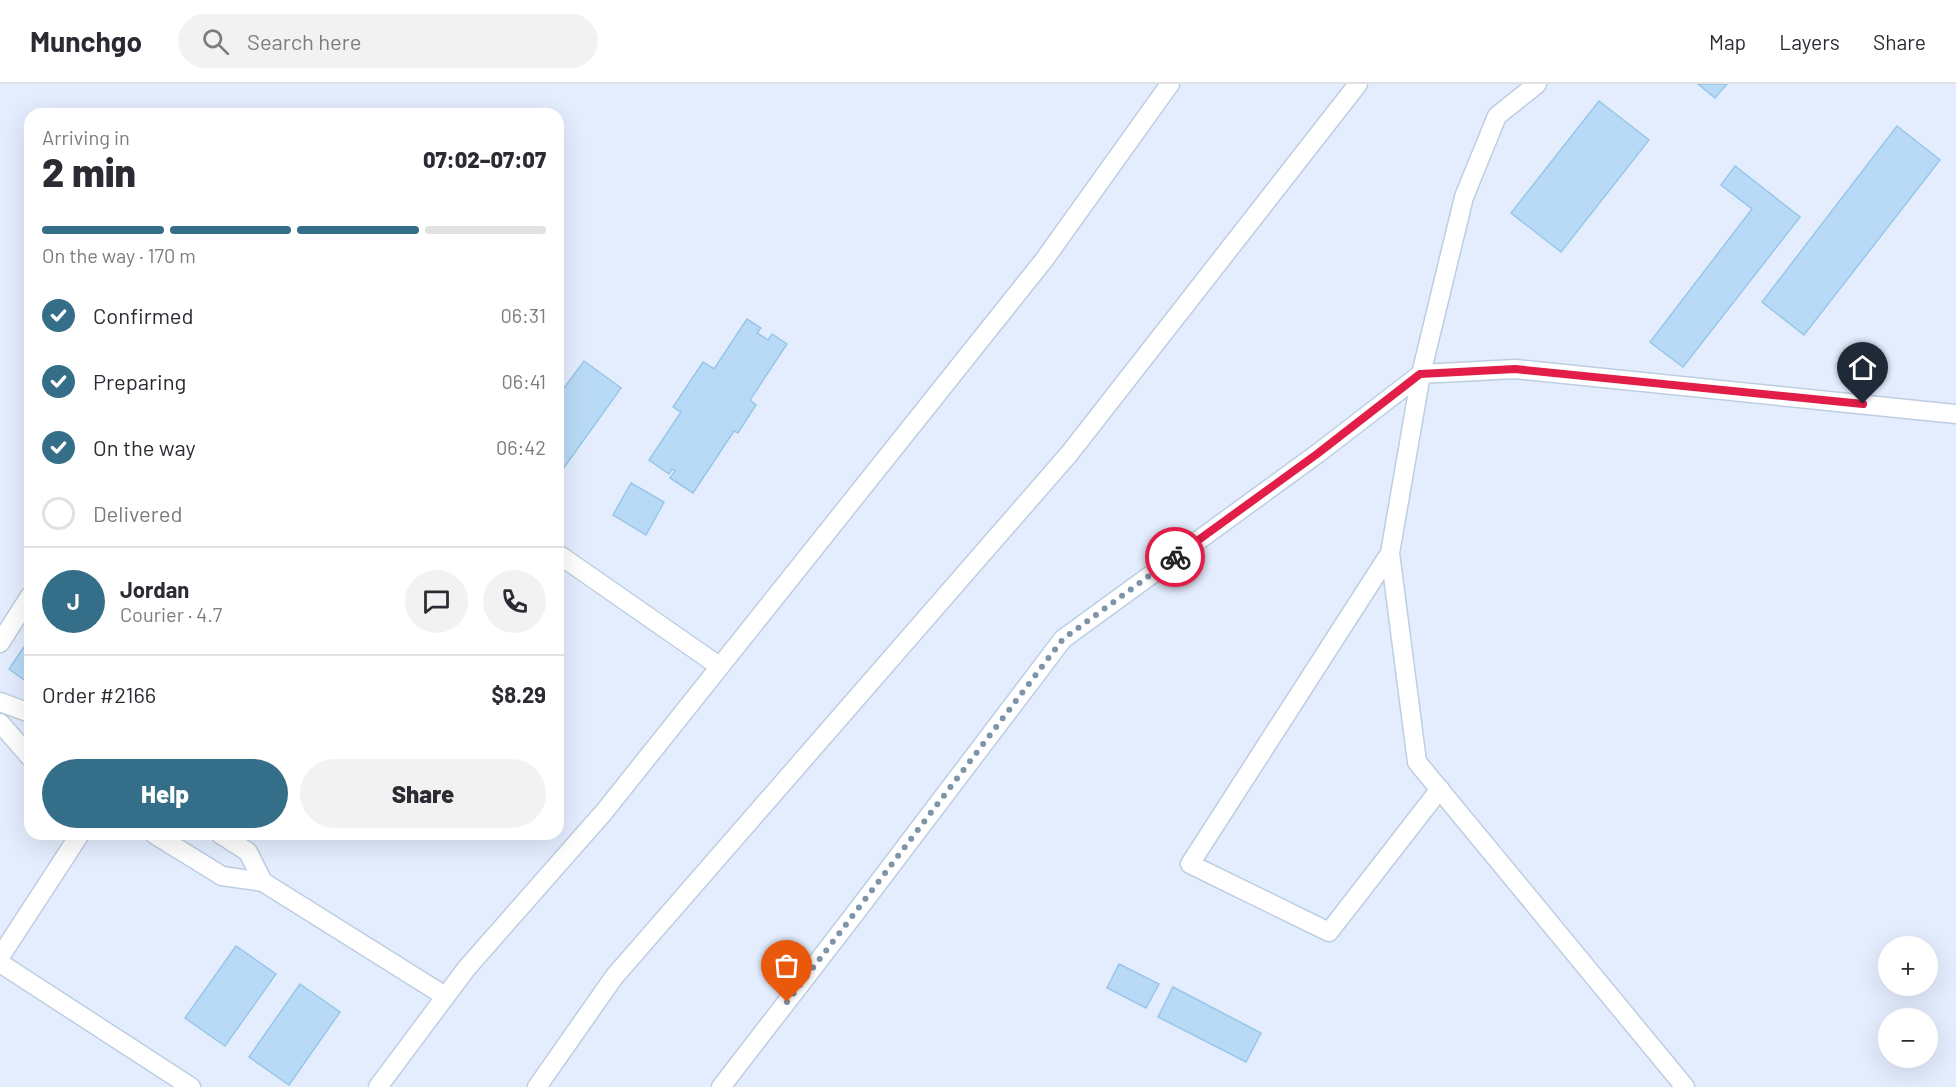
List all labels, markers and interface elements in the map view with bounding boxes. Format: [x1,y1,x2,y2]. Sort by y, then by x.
search box [178,14,598,68]
text: Munchgo [30,24,142,58]
icon: search [199,25,232,58]
text: Search here [247,28,361,54]
text: Map [1709,29,1746,54]
text: Layers [1779,29,1840,54]
text: Share [1873,29,1926,54]
text: Arriving in [42,125,130,149]
text: 07:02–07:07 [423,146,546,172]
text: 2 min [42,148,136,195]
text: On the way · 170 m [42,243,196,267]
icon: check [42,299,75,332]
text: Confirmed [93,302,193,328]
text: 06:31 [500,303,546,327]
pin [1837,342,1888,404]
icon: home [1846,351,1879,384]
icon: check [42,365,75,398]
text: Preparing [93,368,186,394]
text: 06:41 [501,369,546,393]
icon: check [42,431,75,464]
text: On the way [93,434,196,460]
text: 06:42 [496,435,546,459]
text: Delivered [93,500,182,526]
courier [1145,527,1205,587]
icon: bike [1159,541,1192,574]
button: chat [405,570,468,633]
button: phone [483,570,546,633]
text: Jordan [120,576,189,602]
text: J [67,588,80,614]
text: Courier · 4.7 [120,602,222,626]
text: Order #2166 [42,681,156,707]
text: $8.29 [492,681,546,707]
button: Help [42,759,288,828]
button: Share [300,759,546,828]
map controls [1878,936,1938,1068]
button: + [1878,936,1938,996]
pin [761,940,812,1002]
icon: bag [770,949,803,982]
button: − [1878,1008,1938,1068]

